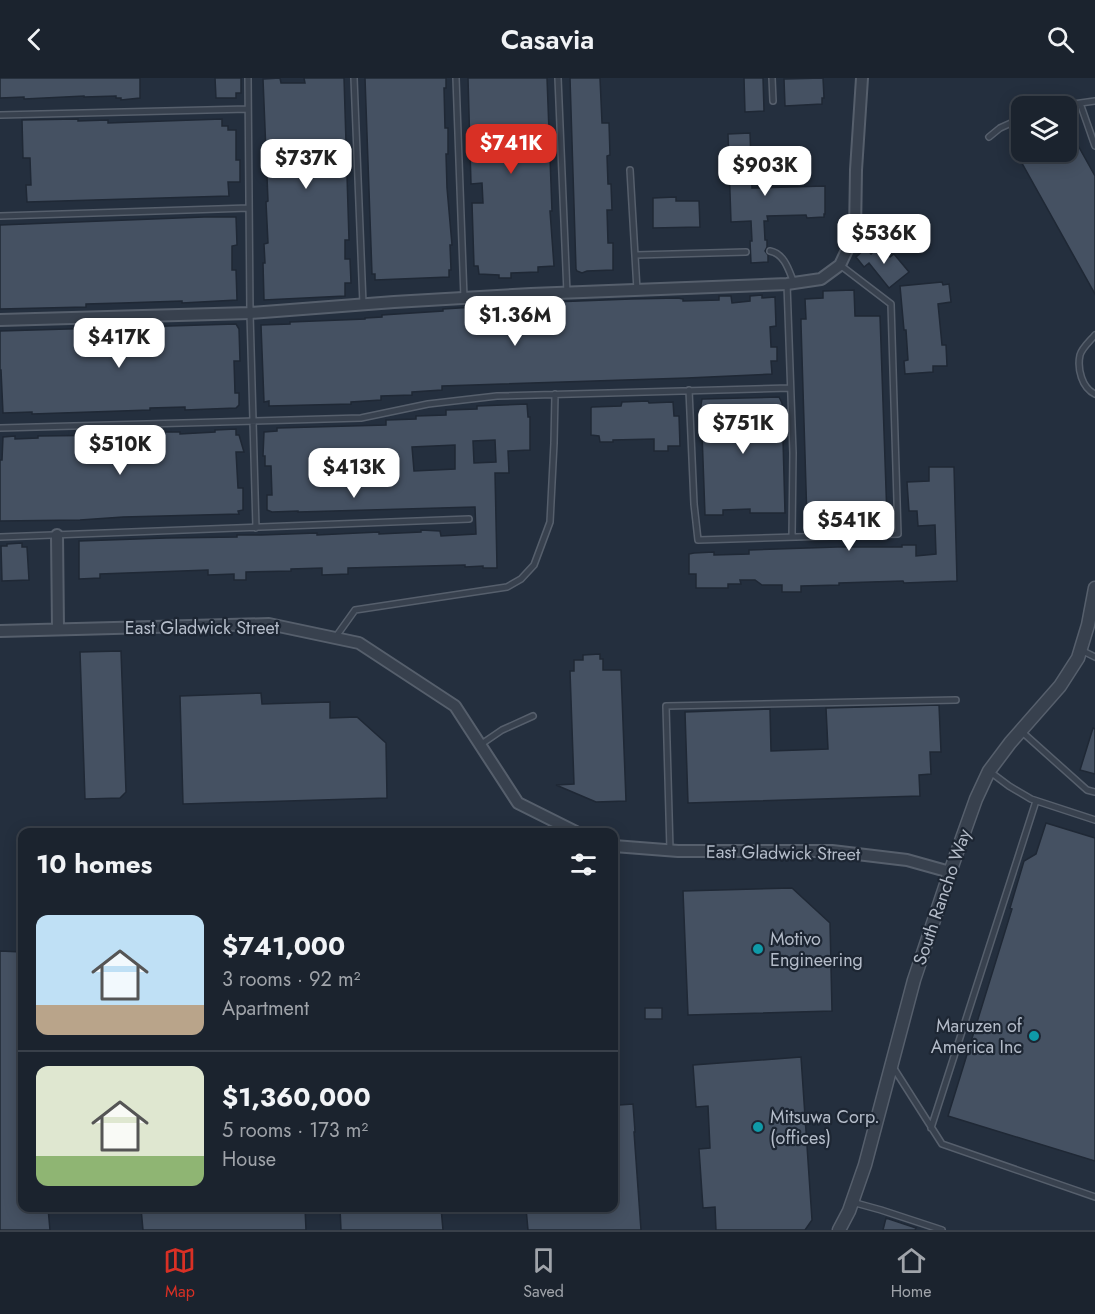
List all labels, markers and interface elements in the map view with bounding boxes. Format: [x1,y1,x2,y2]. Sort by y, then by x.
text: Casavia [501,20,594,59]
icon: back [18,23,51,56]
icon: search [1044,23,1077,56]
map controls [1011,96,1077,162]
button: layers [1011,96,1077,162]
pin: $741K [469,124,553,175]
text: $741K [480,129,542,158]
pin: $737K [264,139,348,190]
text: $737K [275,144,337,173]
pin: $903K [723,146,807,197]
text: $903K [732,151,798,180]
pin: $536K [842,214,926,265]
text: $536K [851,219,917,248]
pin: $1.36M [466,296,564,347]
text: $1.36M [479,301,551,330]
pin: $417K [77,318,161,369]
text: $417K [88,323,150,352]
pin: $751K [701,404,785,455]
text: $751K [712,409,774,438]
pin: $510K [78,425,162,476]
text: $510K [89,430,151,459]
pin: $413K [312,448,396,499]
text: $413K [323,453,385,482]
pin: $541K [807,501,891,552]
text: $541K [817,506,881,535]
street label: East Gladwick Street [125,615,280,641]
street label: South Rancho Way [907,825,977,969]
street label: East Gladwick Street [706,839,861,867]
text: 10 homes [36,845,152,883]
icon: filters [567,848,600,881]
place label: Motivo Engineering [770,926,863,973]
text: $741,000 [222,927,345,965]
icon: home [84,939,156,1011]
marker: Motivo Engineering [751,942,765,956]
text: 3 rooms · 92 m² [222,965,360,994]
text: Apartment [222,994,309,1023]
place label: Maruzen of America Inc [931,1013,1023,1060]
marker: Maruzen of America Inc [1027,1029,1041,1043]
text: $1,360,000 [222,1078,371,1116]
icon: home [84,1090,156,1162]
place label: Mitsuwa Corp. (offices) [770,1104,880,1151]
text: 5 rooms · 173 m² [222,1116,368,1145]
marker: Mitsuwa Corp. (offices) [751,1120,765,1134]
text: House [222,1145,276,1174]
tab: Map [163,1244,196,1303]
tab: Saved [523,1244,564,1303]
tab: Home [891,1244,932,1303]

